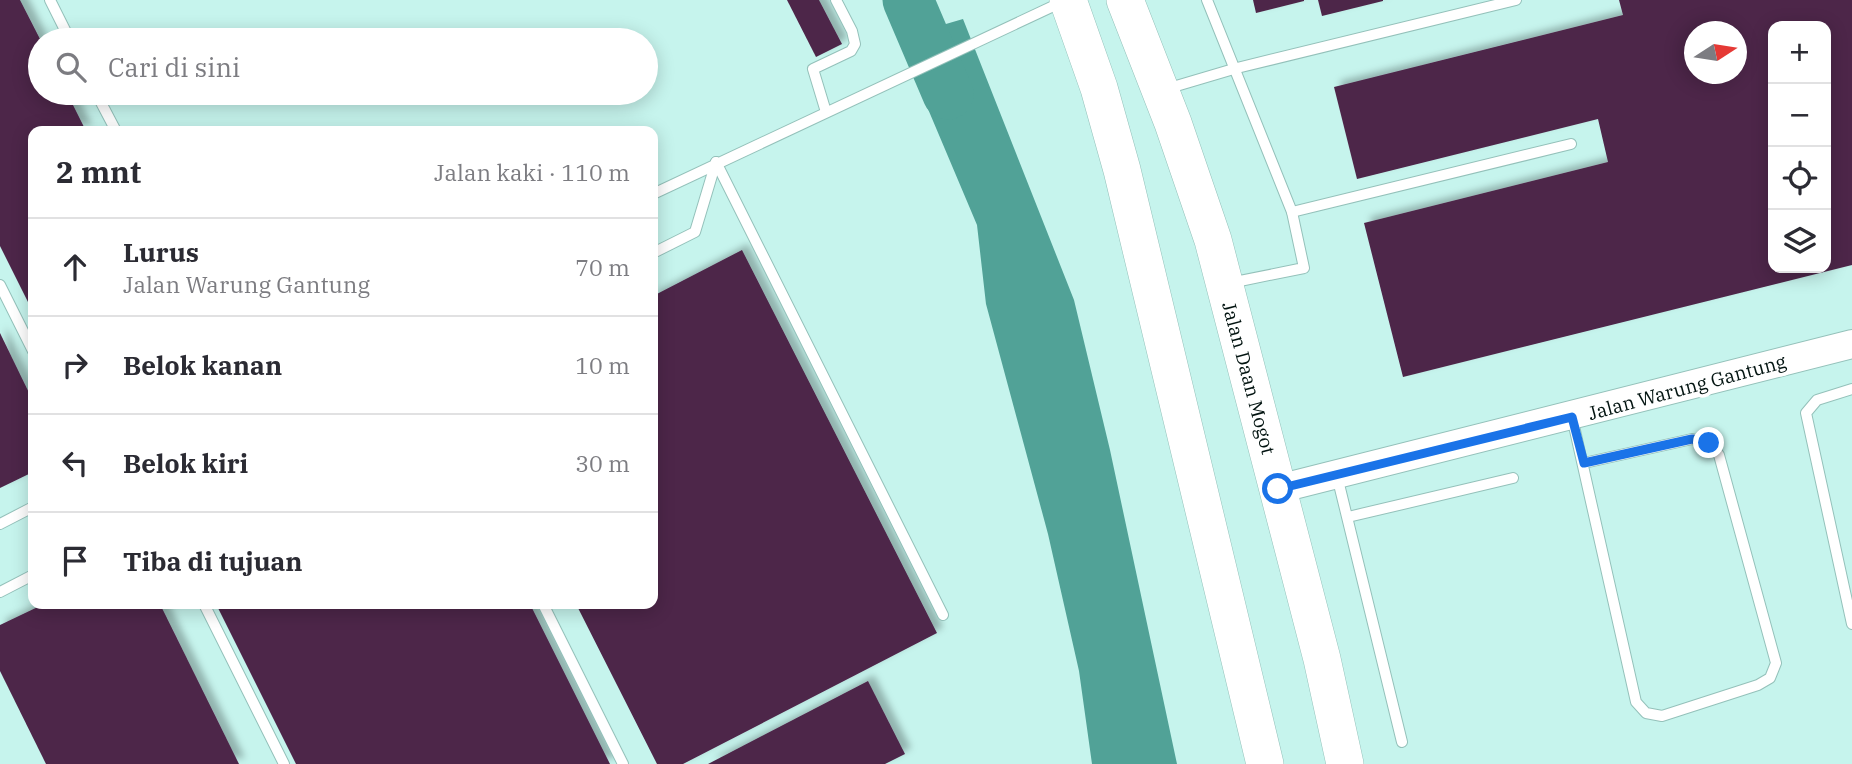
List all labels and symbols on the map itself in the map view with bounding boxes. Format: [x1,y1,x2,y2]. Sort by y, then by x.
north arrow [1684,21,1747,84]
street label: Jalan Daan Mogot [1217,299,1281,457]
street label: Jalan Warung Gantung [1585,349,1789,425]
route end [1693,427,1724,458]
route start [1262,473,1293,504]

